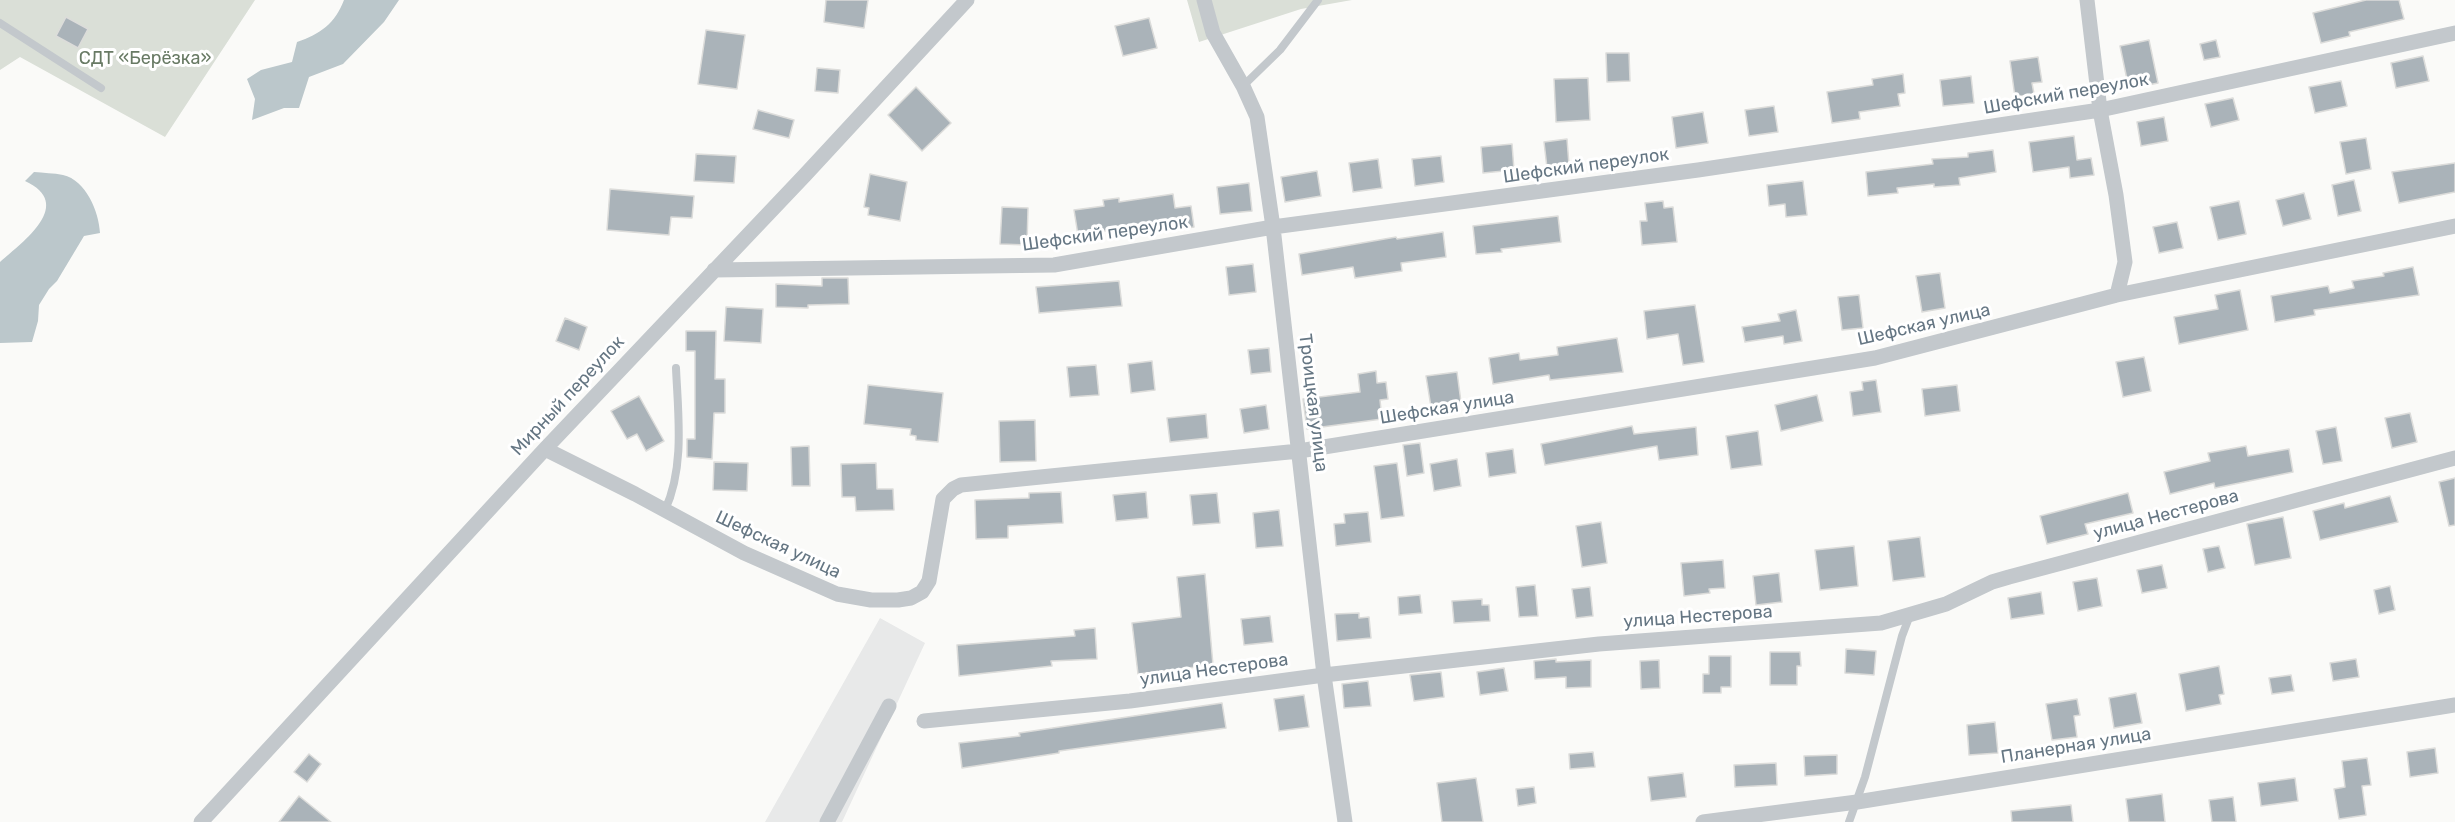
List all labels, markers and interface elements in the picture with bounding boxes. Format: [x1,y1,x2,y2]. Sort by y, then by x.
park label: СДТ «Берёзка» [79,48,211,70]
street label: Шефский переулок [1982,69,2150,119]
street label: Шефский переулок [1502,144,1670,188]
street label: Шефский переулок [1021,212,1189,256]
street label: Шефская улица [1855,299,1993,351]
street label: Мирный переулок [507,332,629,460]
street label: Троицкая улица [1294,333,1332,473]
street label: Шефская улица [1378,387,1516,429]
street label: улица Нестерова [2091,485,2241,545]
street label: Шефская улица [712,507,844,583]
street label: улица Нестерова [1623,601,1773,633]
street label: улица Нестерова [1139,649,1289,691]
street label: Планерная улица [1999,723,2153,769]

